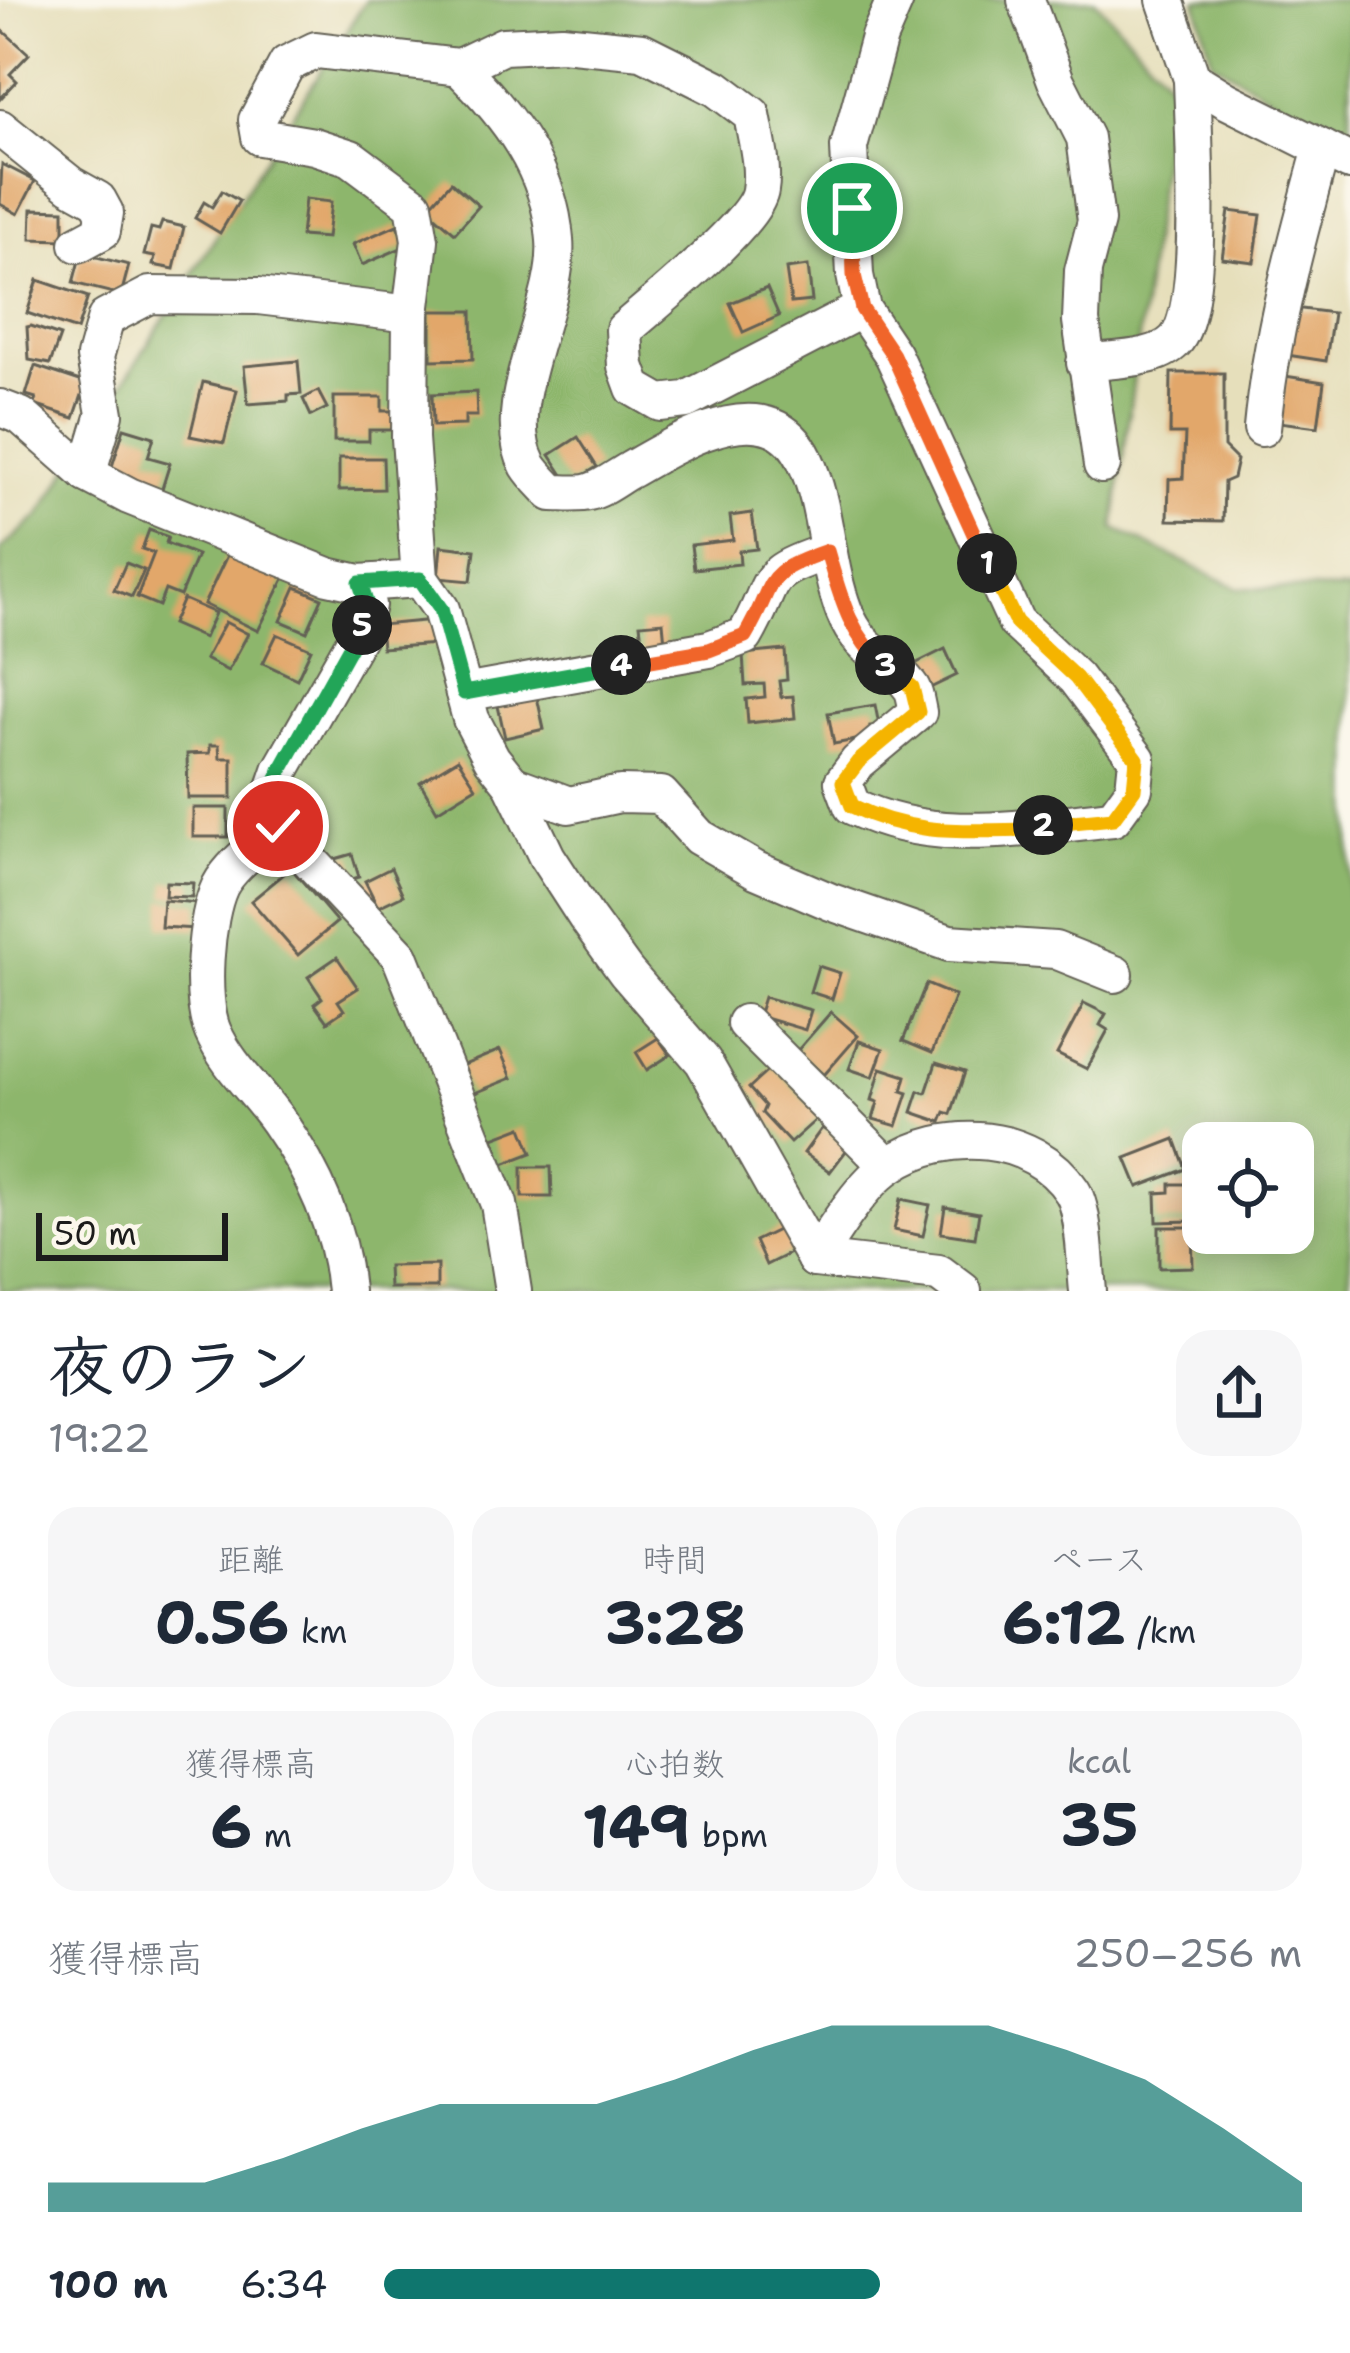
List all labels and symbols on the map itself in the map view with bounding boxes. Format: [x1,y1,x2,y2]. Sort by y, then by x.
pin [801,157,903,259]
pin: 1 [957,533,1017,593]
pin: 5 [332,595,392,655]
pin: 4 [591,635,651,695]
pin: 3 [855,635,915,695]
pin [227,775,329,877]
pin: 2 [1013,795,1073,855]
scale bar [36,1207,228,1260]

